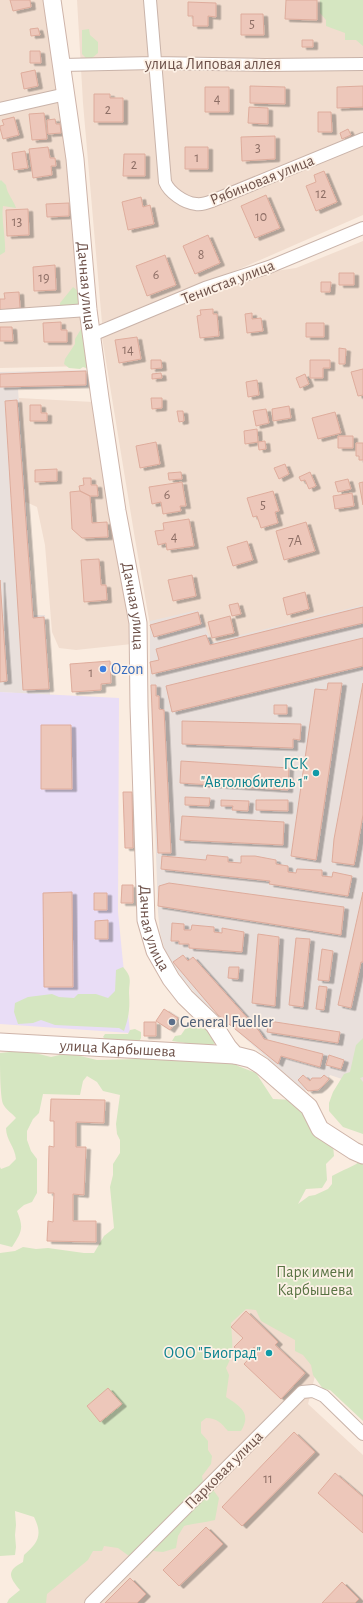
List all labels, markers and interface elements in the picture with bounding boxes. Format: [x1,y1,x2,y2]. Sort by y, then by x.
house number: 5 [249,17,255,31]
street label: улица Липовая аллея [144,56,281,73]
house number: 4 [214,92,221,106]
house number: 2 [105,103,111,117]
house number: 3 [255,141,261,155]
house number: 1 [195,151,199,165]
street label: Рябиновая улица [208,152,317,209]
house number: 2 [131,158,137,172]
house number: 12 [315,187,327,201]
house number: 10 [255,210,267,224]
house number: 13 [12,215,23,229]
street label: Дачная улица [74,241,99,331]
house number: 8 [198,248,204,262]
street label: Тенистая улица [179,257,277,308]
house number: 6 [153,268,159,282]
house number: 19 [38,271,50,285]
house number: 14 [122,343,134,357]
house number: 6 [164,488,170,502]
house number: 5 [260,498,266,512]
house number: 4 [171,530,178,544]
house number: 7А [288,534,302,548]
street label: Дачная улица [119,561,146,650]
place label: Ozon [111,661,143,677]
marker: Ozon [98,664,108,674]
house number: 1 [89,666,93,680]
place label: ГСК "Автолюбитель 1" [201,756,308,790]
marker: ГСК "Автолюбитель 1" [311,768,321,778]
street label: Дачная улица [137,885,173,974]
place label: General Fueller [180,1014,274,1030]
marker: General Fueller [167,1017,177,1027]
street label: улица Карбышева [58,1037,176,1060]
park label: Парк имени Карбышева [276,1264,354,1298]
place label: ООО "Биоград" [163,1345,261,1361]
marker: ООО "Биоград" [264,1348,274,1358]
street label: Парковая улица [182,1428,267,1513]
house number: 11 [263,1472,273,1486]

